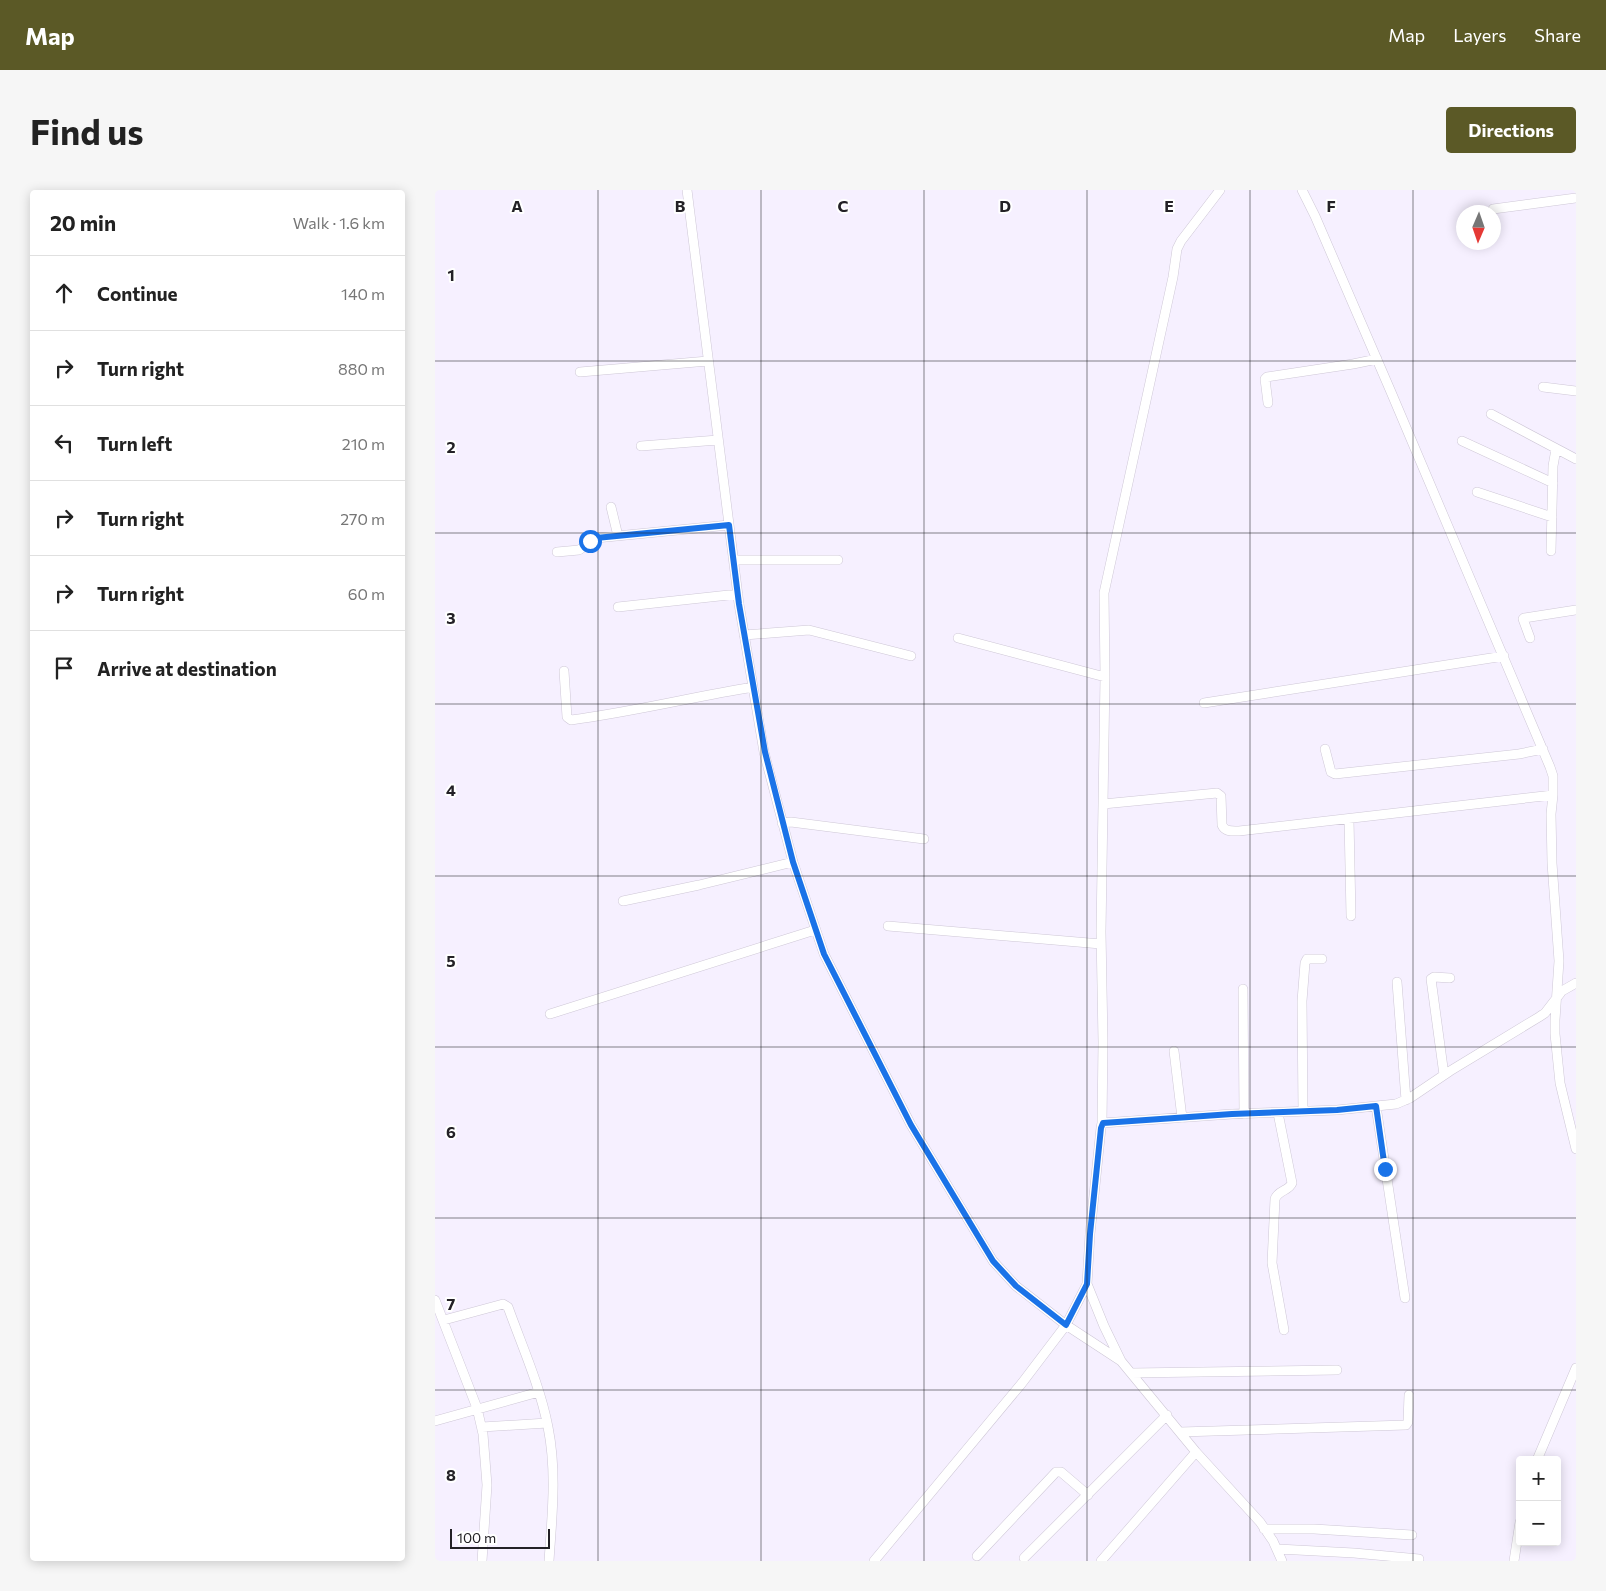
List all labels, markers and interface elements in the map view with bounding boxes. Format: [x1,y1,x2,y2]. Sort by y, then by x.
text: Map [25,21,75,50]
text: Map [1388,24,1425,46]
text: Layers [1453,24,1506,46]
text: Share [1534,24,1581,46]
button: Directions [1446,107,1576,153]
text: Find us [30,109,144,152]
text: A [511,196,523,215]
text: B [675,196,686,215]
text: C [838,196,849,215]
text: D [999,196,1011,215]
text: E [1164,196,1174,215]
text: F [1326,196,1336,215]
north arrow [1456,205,1501,250]
text: 20 min [50,210,116,235]
text: Walk · 1.6 km [293,213,385,232]
text: 1 [447,265,455,284]
icon: ahead [50,279,78,307]
text: Continue [97,282,177,305]
text: 140 m [341,284,385,303]
icon: right [50,354,78,382]
text: Turn right [97,357,184,380]
text: 880 m [338,359,385,378]
icon: left [50,429,78,457]
text: Turn left [97,432,172,455]
text: 210 m [342,434,385,453]
text: 2 [446,437,456,456]
icon: right [50,504,78,532]
text: Turn right [97,507,184,530]
text: 270 m [340,509,385,528]
route start [579,530,602,553]
icon: right [50,579,78,607]
text: Turn right [97,582,184,605]
text: 60 m [348,584,385,603]
text: 3 [446,608,456,627]
icon: arrive [50,654,78,682]
text: Arrive at destination [97,657,277,680]
text: 4 [446,780,456,799]
text: 5 [446,951,456,970]
text: 6 [446,1122,456,1141]
route end [1374,1158,1397,1181]
text: 7 [447,1294,456,1313]
map controls [1516,1456,1561,1546]
button: + [1516,1456,1561,1501]
text: 8 [446,1465,456,1484]
button: − [1516,1501,1561,1546]
scale bar [450,1526,550,1549]
text: 100 m [457,1529,496,1546]

